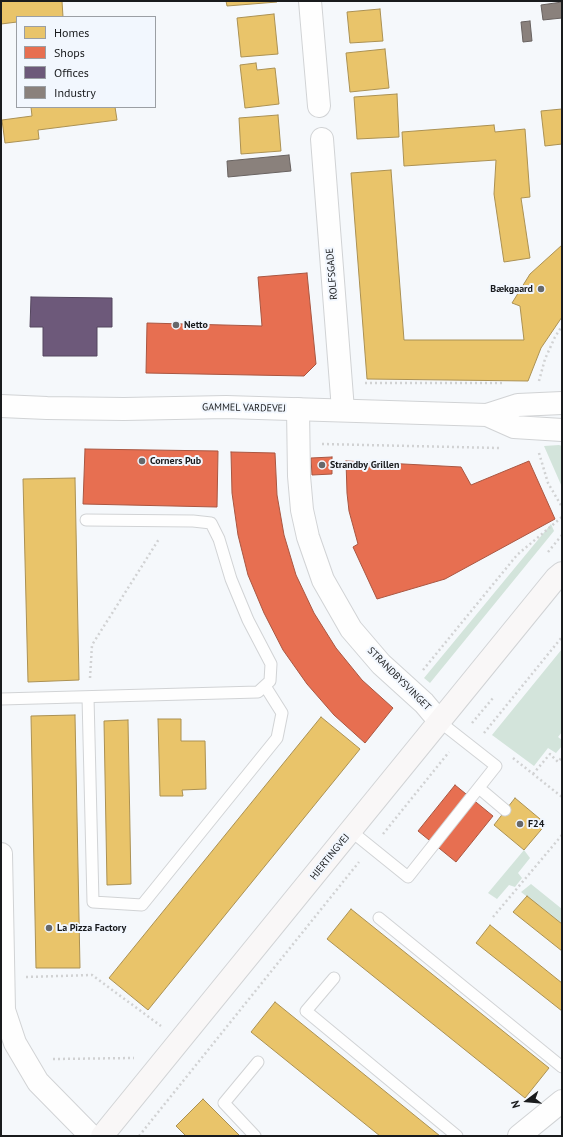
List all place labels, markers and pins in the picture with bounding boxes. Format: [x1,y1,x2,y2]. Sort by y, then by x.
place label: Bækgaard [490,283,533,295]
marker: Bækgaard [536,284,546,294]
place label: Netto [184,319,208,331]
marker: Netto [171,320,181,330]
place label: Corners Pub [150,455,201,467]
marker: Corners Pub [137,456,147,466]
place label: Strandby Grillen [330,459,399,471]
marker: Strandby Grillen [317,460,327,470]
place label: F24 [528,818,544,830]
marker: F24 [515,819,525,829]
place label: La Pizza Factory [57,922,126,934]
marker: La Pizza Factory [44,923,54,933]

